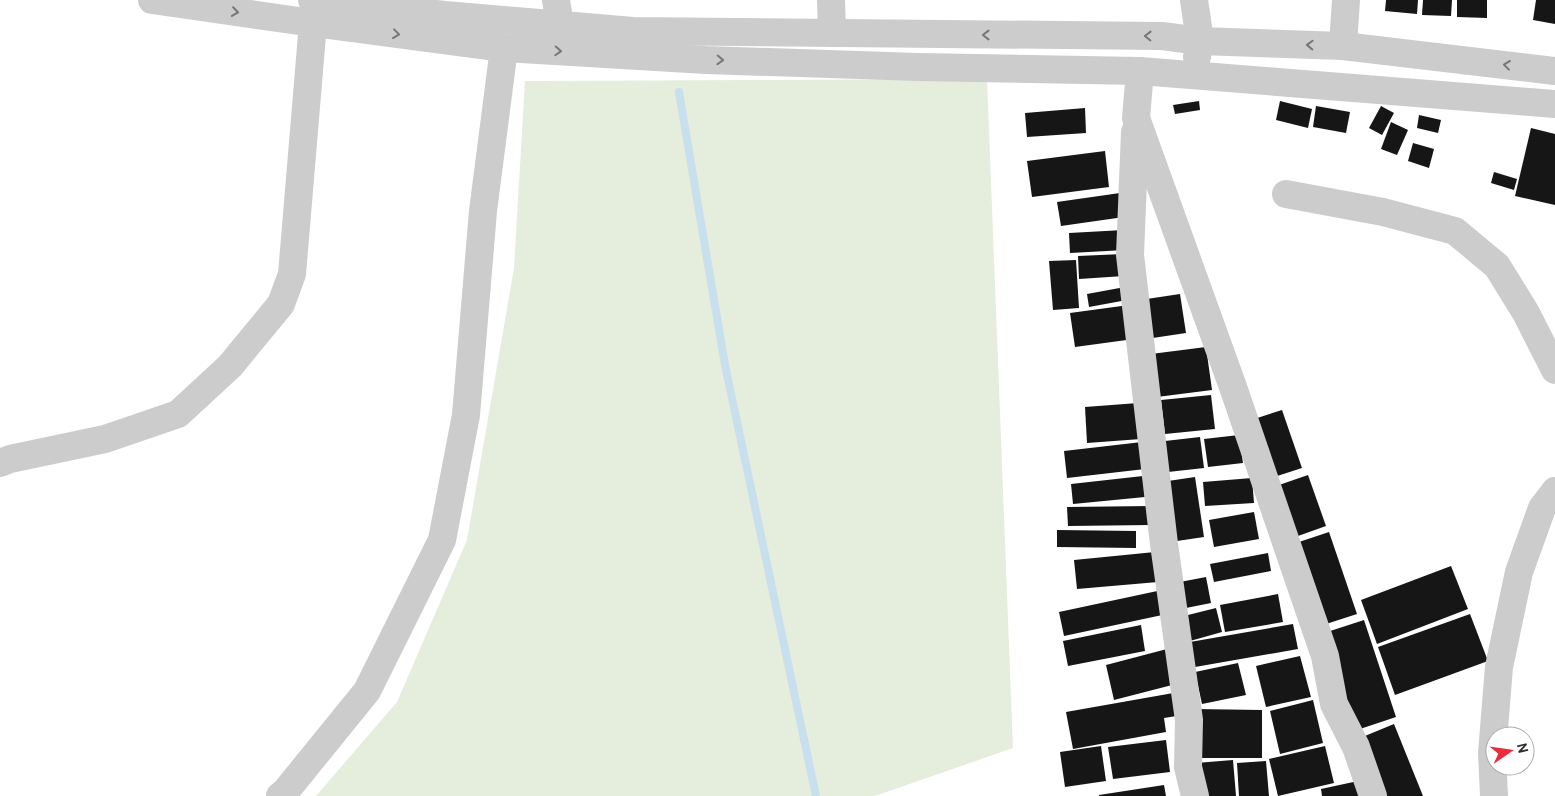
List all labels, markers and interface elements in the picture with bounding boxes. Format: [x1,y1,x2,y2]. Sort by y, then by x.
one-way arrow [231,6,239,16]
one-way arrow [392,28,400,39]
one-way arrow [981,29,989,40]
one-way arrow [1144,31,1152,41]
one-way arrow [1306,39,1314,50]
one-way arrow [554,46,562,57]
one-way arrow [716,55,724,65]
one-way arrow [1502,60,1510,71]
north arrow [1485,726,1535,776]
text: N [1512,742,1531,755]

